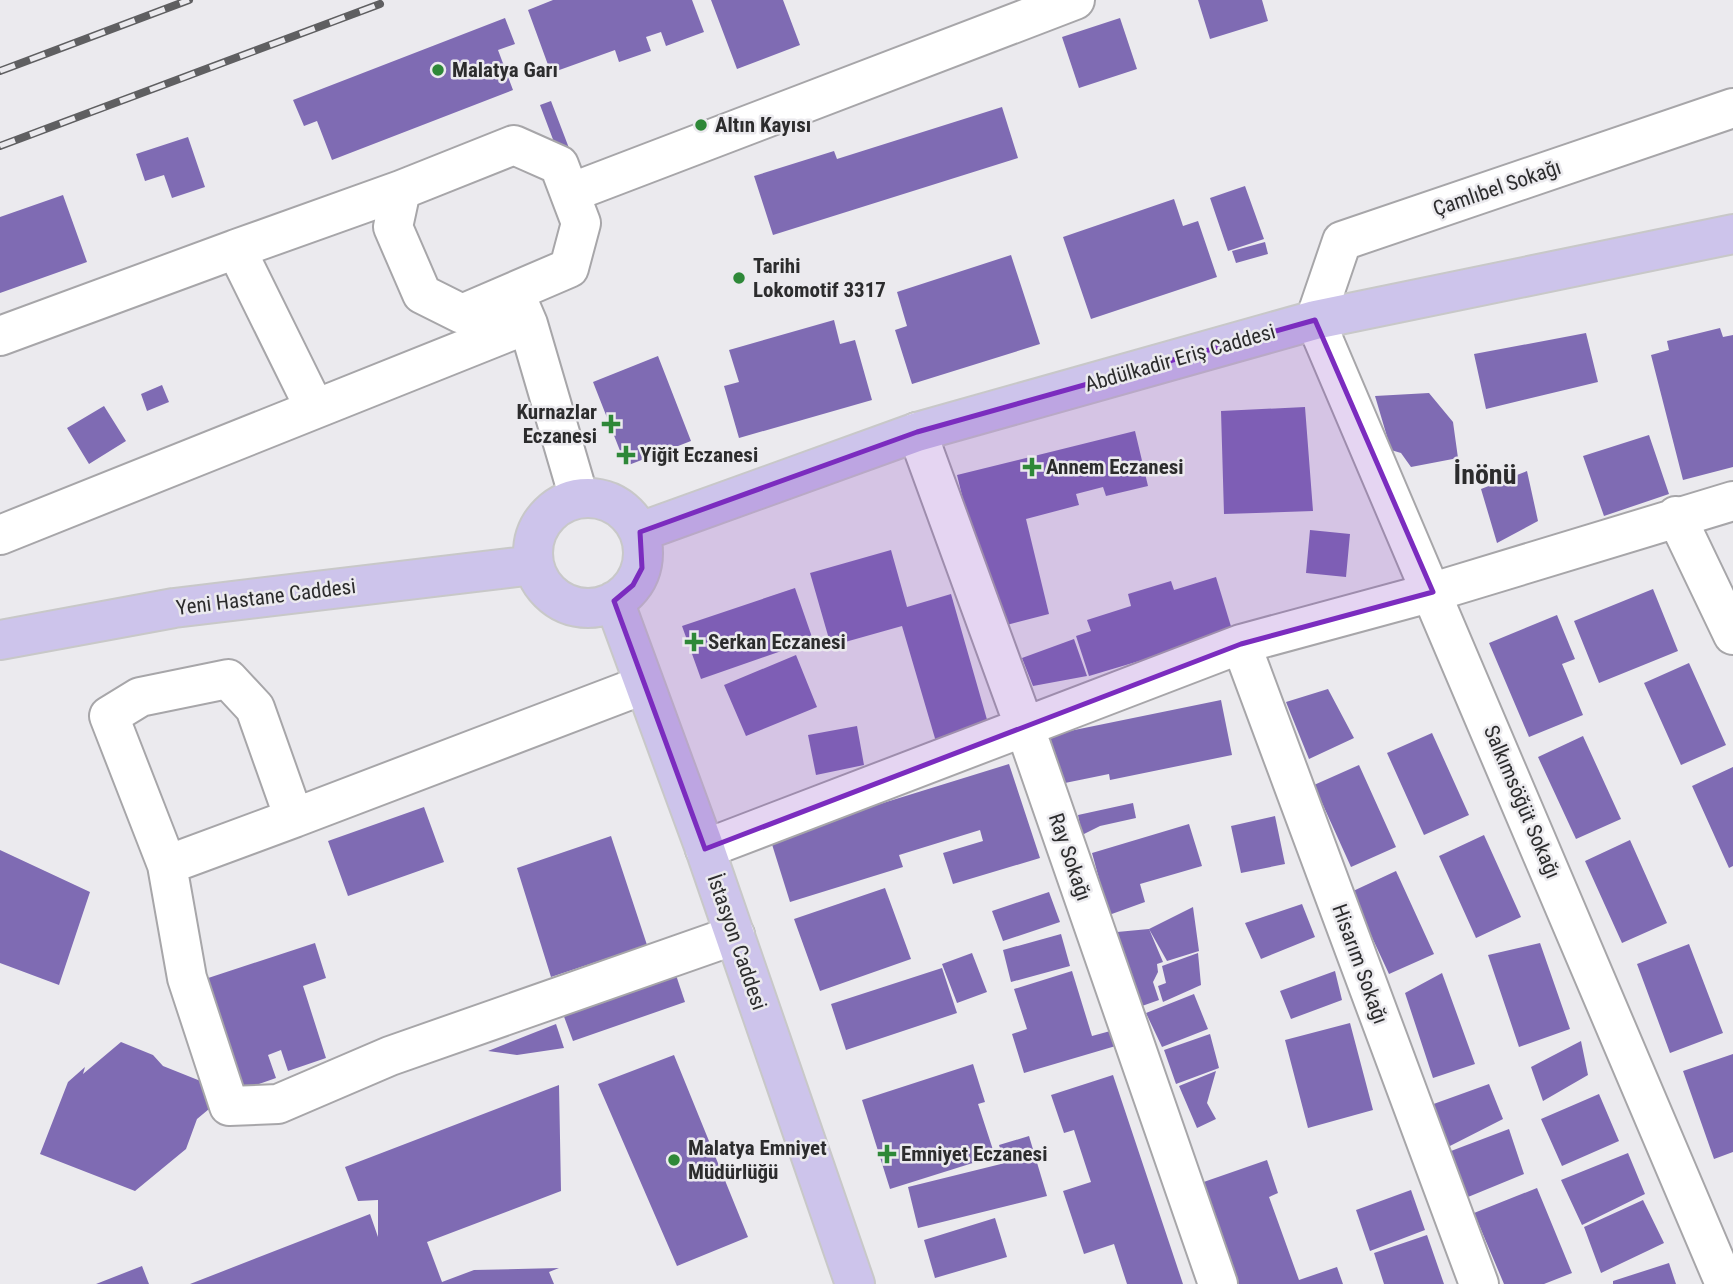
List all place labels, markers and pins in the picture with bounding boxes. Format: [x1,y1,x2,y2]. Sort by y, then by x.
place label: Malatya Garı [452,58,558,82]
marker: Malatya Garı [430,62,446,78]
place label: Altın Kayısı [715,113,811,137]
marker: Altın Kayısı [693,117,709,133]
place label: Tarihi Lokomotif 3317 [753,254,886,302]
marker: Tarihi Lokomotif 3317 [731,270,747,286]
place label: Kurnazlar Eczanesi [516,400,597,448]
marker: Kurnazlar Eczanesi [603,416,619,432]
place label: Yiğit Eczanesi [640,443,758,467]
marker: Yiğit Eczanesi [618,447,634,463]
place label: Annem Eczanesi [1046,455,1184,479]
marker: Annem Eczanesi [1024,459,1040,475]
place label: Serkan Eczanesi [708,630,846,654]
marker: Serkan Eczanesi [686,634,702,650]
place label: Malatya Emniyet Müdürlüğü [688,1136,827,1184]
place label: Emniyet Eczanesi [901,1142,1047,1166]
marker: Emniyet Eczanesi [879,1146,895,1162]
marker: Malatya Emniyet Müdürlüğü [666,1152,682,1168]

